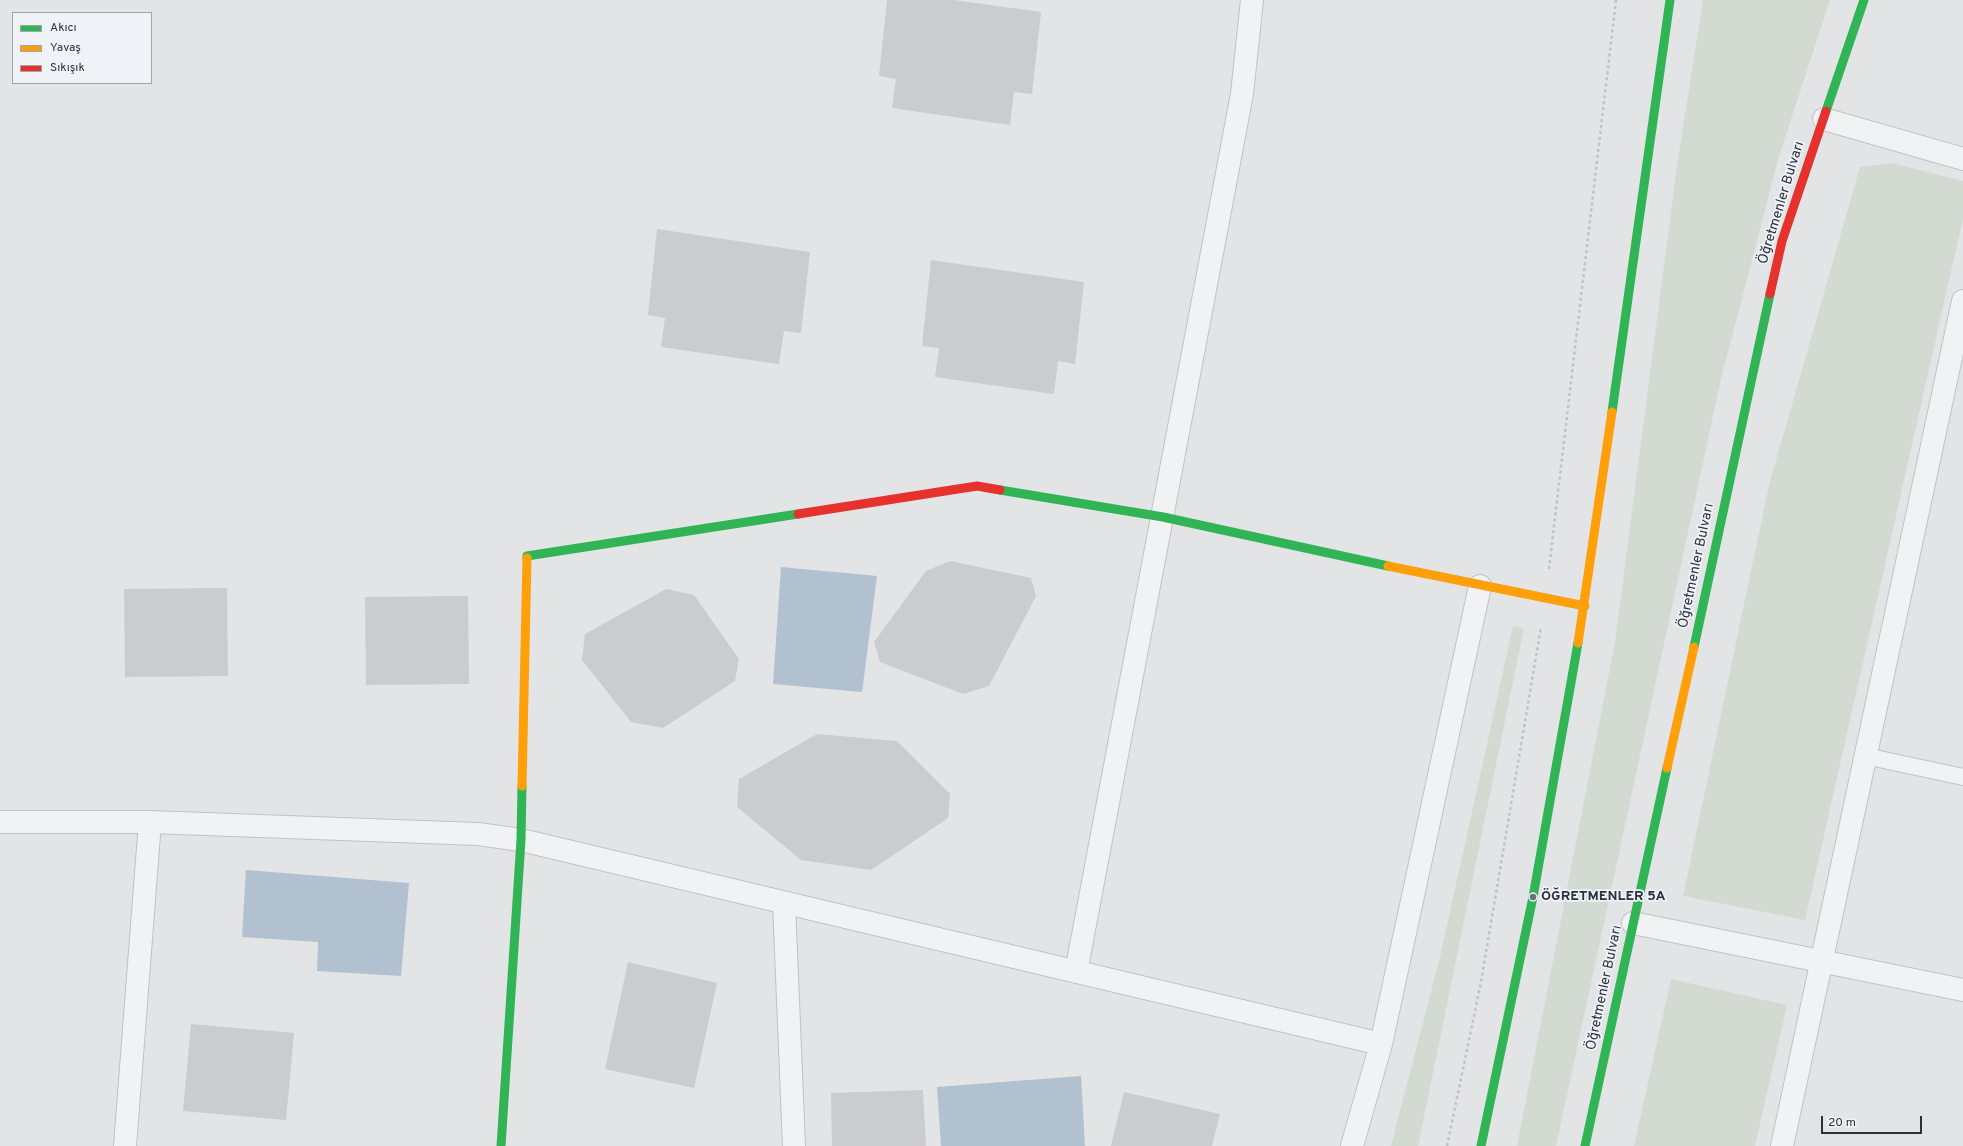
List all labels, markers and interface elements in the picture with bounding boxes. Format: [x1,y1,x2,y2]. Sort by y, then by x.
legend [12,12,152,84]
text: Akıcı [50,20,77,36]
text: Yavaş [50,40,81,56]
text: Sıkışık [50,60,85,76]
street label: Öğretmenler Bulvarı [1755,140,1809,266]
street label: Öğretmenler Bulvarı [1676,502,1718,630]
place label: ÖĞRETMENLER 5A [1541,889,1666,905]
marker: ÖĞRETMENLER 5A [1528,892,1538,902]
street label: Öğretmenler Bulvarı [1584,924,1626,1052]
scale bar [1823,1108,1924,1134]
text: 20 m [1828,1115,1856,1131]

